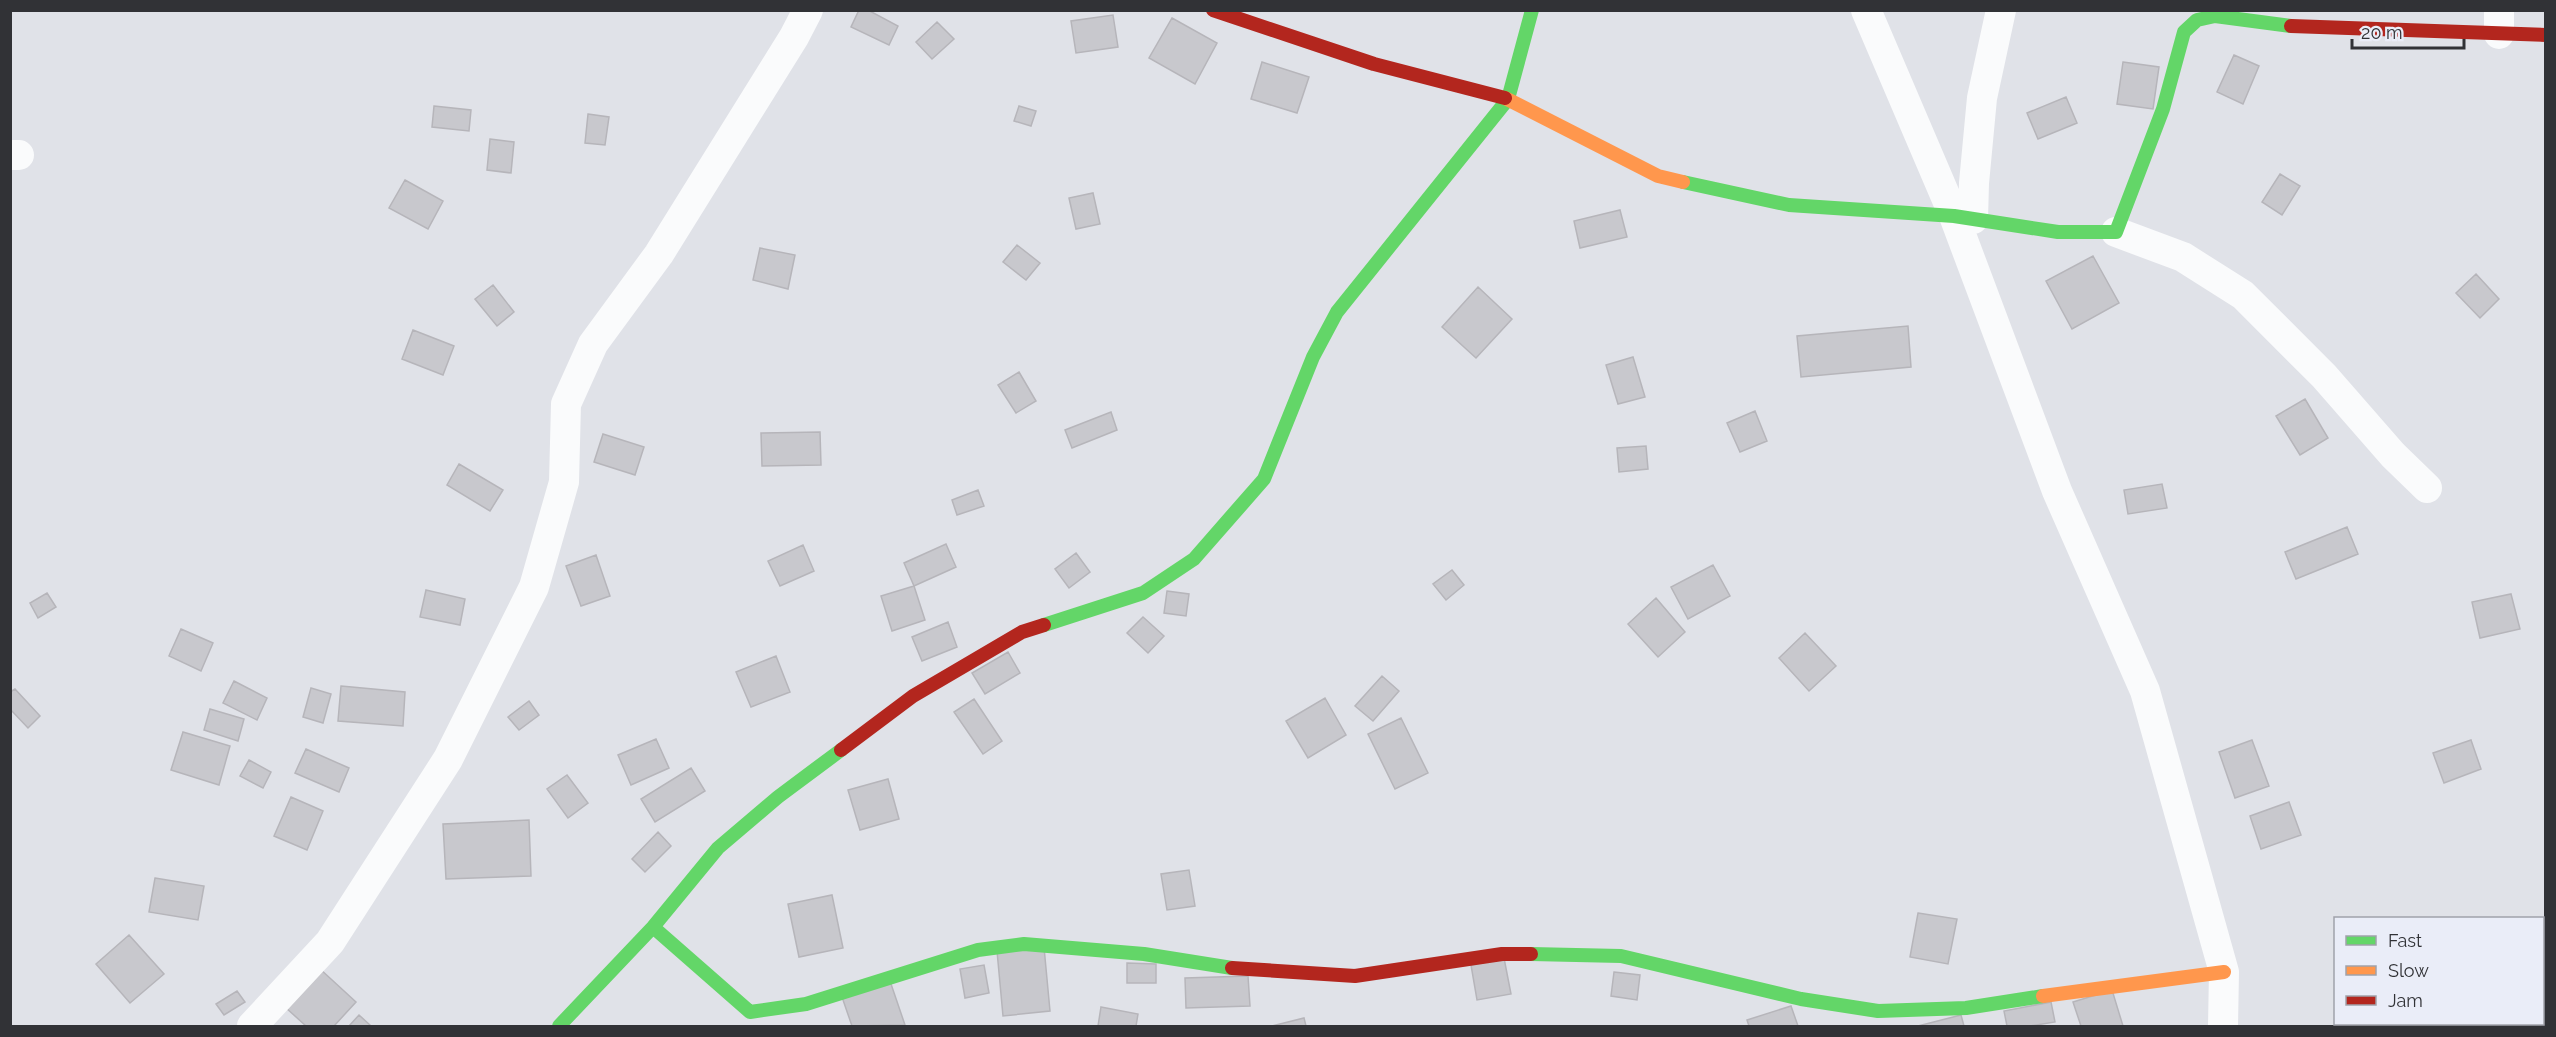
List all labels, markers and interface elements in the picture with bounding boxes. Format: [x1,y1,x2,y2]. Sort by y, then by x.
scale bar [2352,12,2464,50]
text: 20 m [2361,22,2403,43]
legend [2334,917,2544,1025]
text: Fast [2388,930,2422,951]
text: Slow [2388,960,2429,981]
text: Jam [2388,990,2423,1011]

